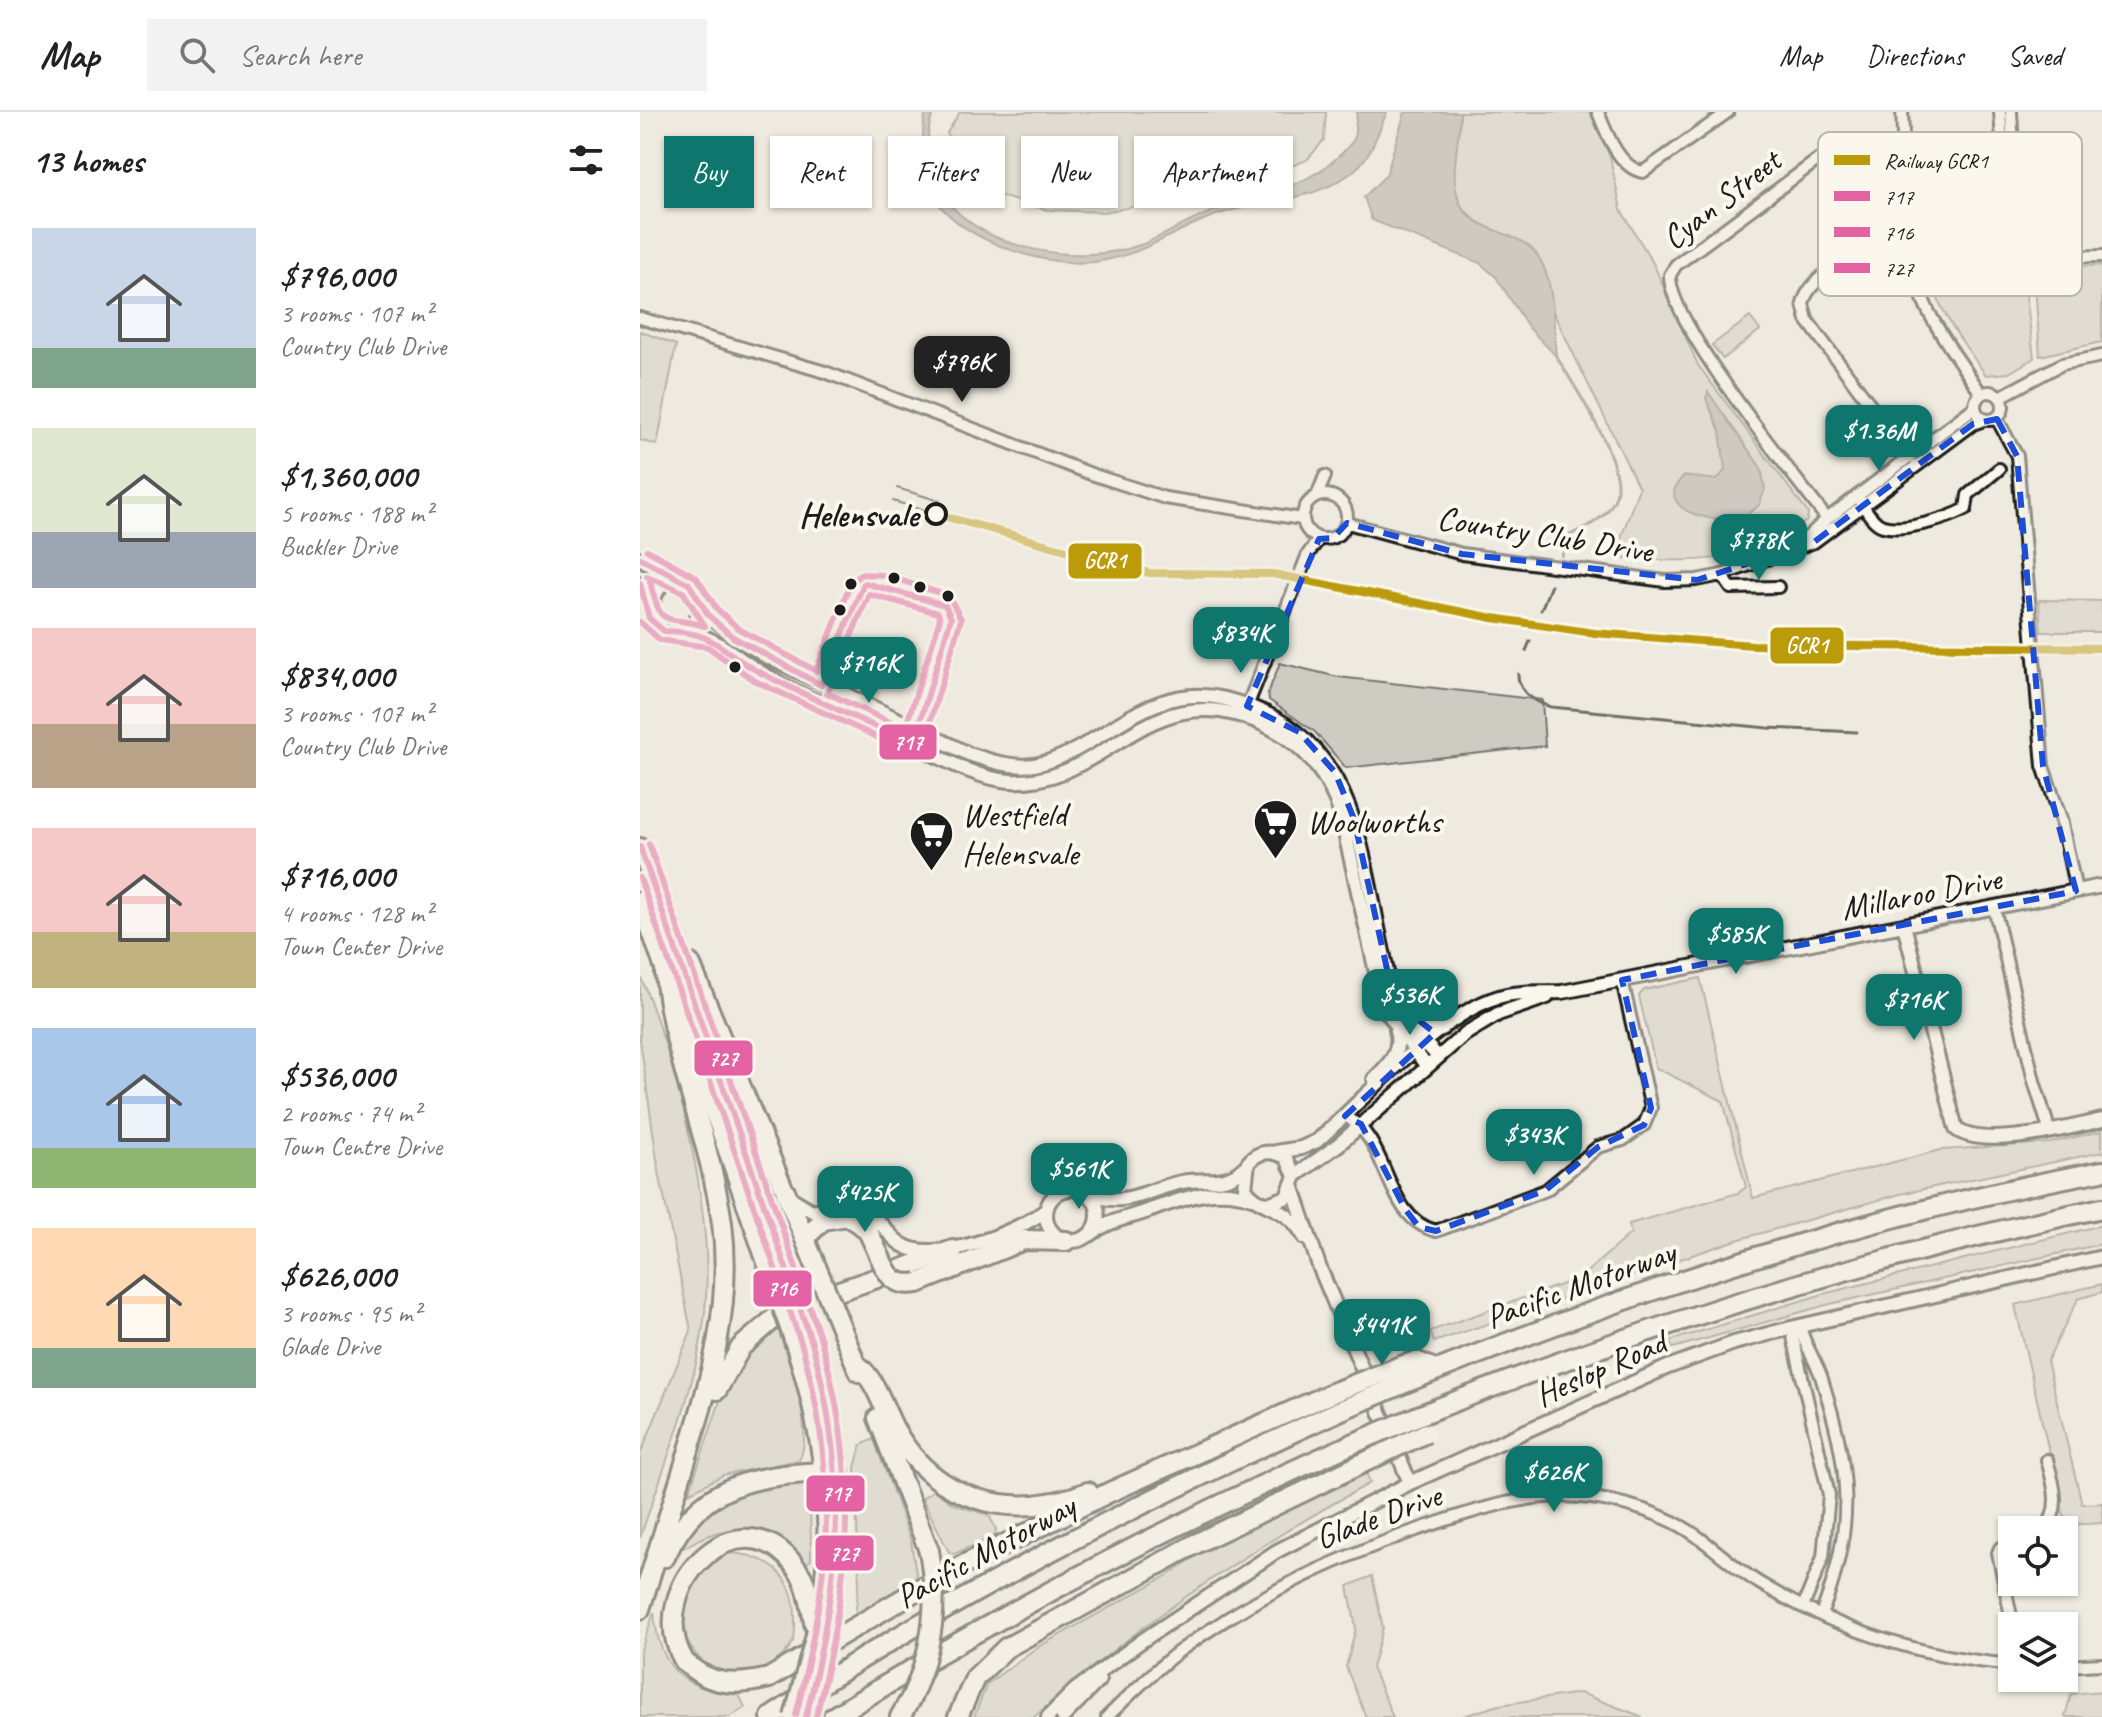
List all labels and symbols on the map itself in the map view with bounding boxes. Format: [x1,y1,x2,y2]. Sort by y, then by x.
legend [1818,132,2082,296]
street label: Cyan Street [1653,137,1792,259]
text: Railway GCR1 [1884,147,1989,175]
text: 717 [1884,183,1915,211]
text: 716 [1884,219,1915,247]
text: 727 [1884,255,1915,283]
pin: $796K [906,336,1018,404]
pin: $1.36M [1814,405,1944,473]
place label: Helensvale [799,493,922,536]
street label: Country Club Drive [1434,496,1658,573]
marker: Helensvale [925,503,947,525]
pin: $778K [1703,514,1815,582]
line badge: GCR1 [1067,542,1143,580]
text: GCR1 [1084,547,1128,575]
unlabelled marker [886,570,902,586]
unlabelled marker [843,576,859,592]
unlabelled marker [912,579,928,595]
unlabelled marker [940,588,956,604]
unlabelled marker [832,602,848,618]
pin: $834K [1185,607,1297,675]
line badge: GCR1 [1769,626,1845,665]
text: GCR1 [1786,632,1830,660]
pin: $716K [813,637,925,705]
unlabelled marker [727,659,743,675]
line badge: 717 [878,723,938,761]
text: 717 [893,729,925,757]
place label: Westfield Helensvale [962,793,1081,875]
supermarket icon: Woolworths [1252,797,1300,860]
place label: Woolworths [1307,800,1445,843]
supermarket icon: Westfield Helensvale [907,810,955,873]
street label: Millaroo Drive [1838,856,2006,930]
pin: $585K [1680,908,1792,976]
pin: $536K [1354,969,1466,1037]
pin: $716K [1858,974,1970,1042]
line badge: 727 [693,1039,754,1077]
text: 727 [708,1045,740,1073]
pin: $343K [1478,1109,1590,1177]
pin: $561K [1023,1143,1135,1211]
pin: $425K [809,1166,921,1234]
street label: Pacific Motorway [1479,1229,1684,1338]
line badge: 716 [752,1269,813,1308]
text: 716 [767,1275,799,1303]
pin: $441K [1326,1299,1438,1367]
street label: Heslop Road [1528,1318,1676,1416]
pin: $626K [1498,1446,1610,1514]
street label: Glade Drive [1309,1472,1450,1559]
line badge: 717 [805,1474,866,1513]
text: 717 [821,1480,853,1508]
street label: Pacific Motorway [888,1482,1085,1618]
line badge: 727 [814,1534,875,1572]
text: 727 [829,1540,861,1568]

